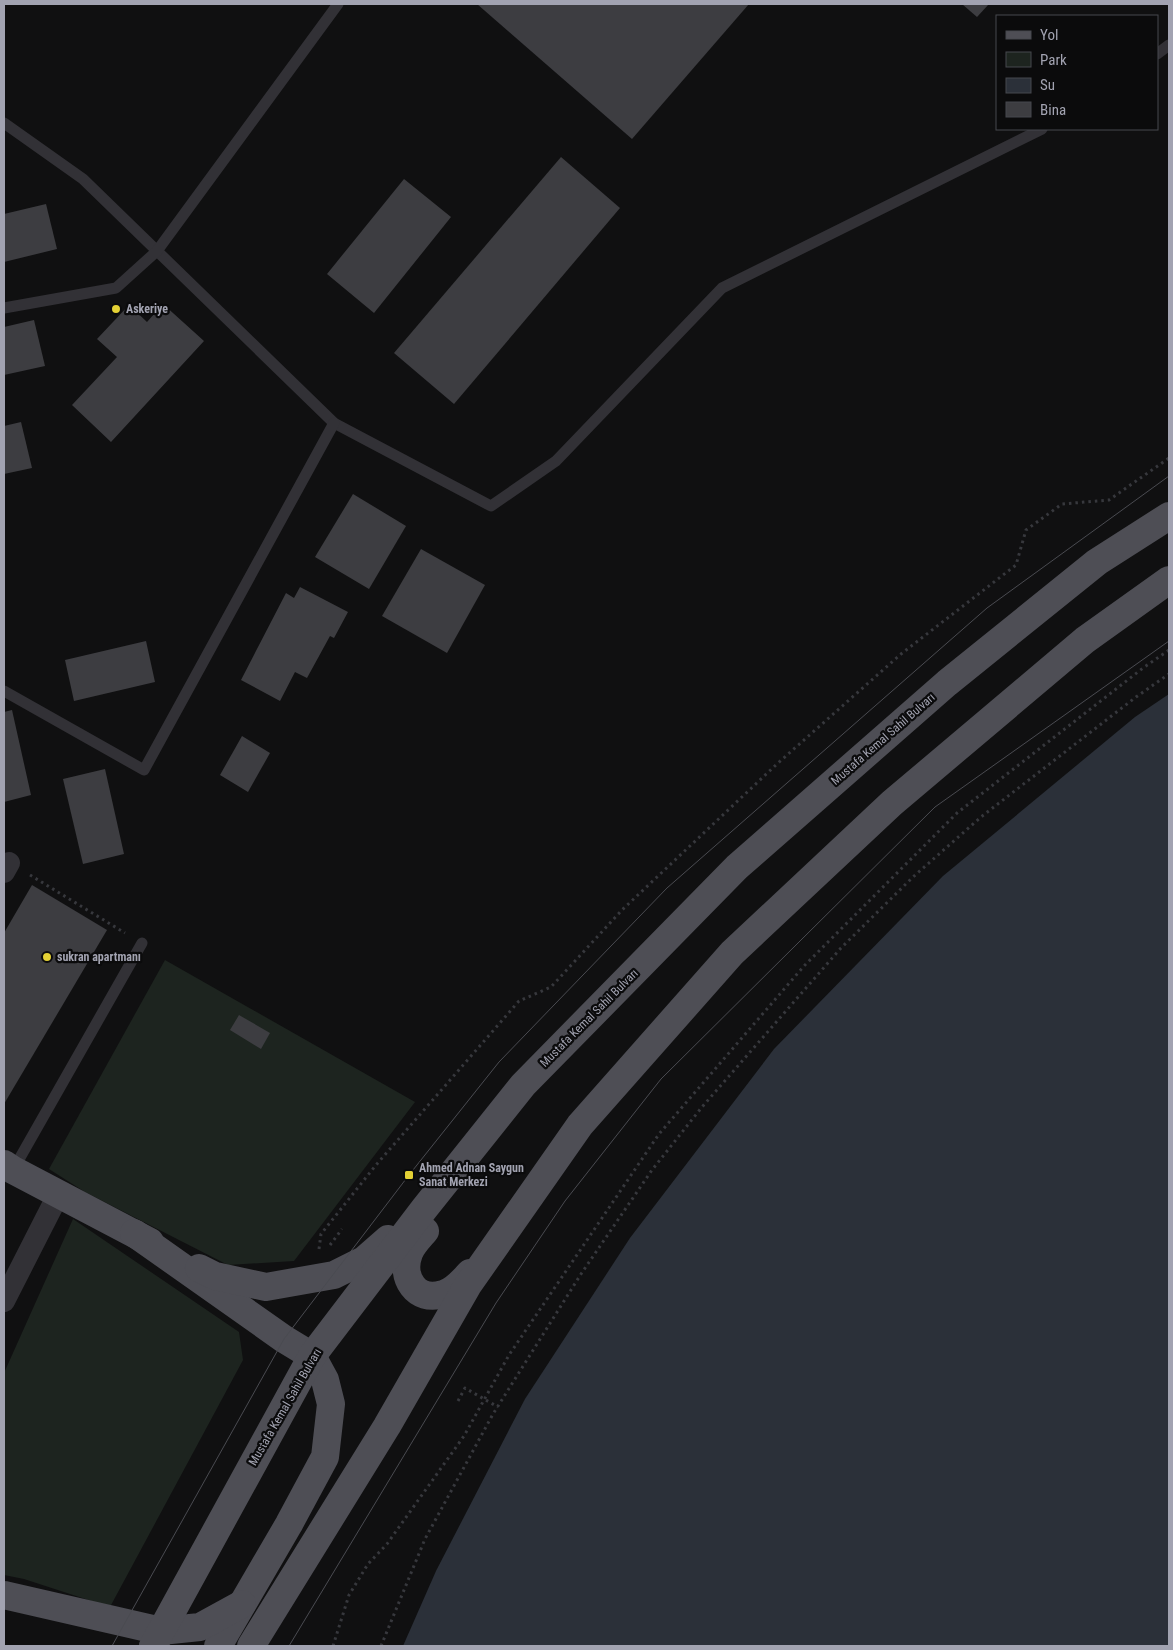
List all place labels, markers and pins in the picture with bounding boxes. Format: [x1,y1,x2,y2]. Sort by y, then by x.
place label: Askeriye [126,302,168,316]
marker: Askeriye [110,303,122,315]
place label: sukran apartmanı [57,950,141,964]
marker: sukran apartmanı [41,951,53,963]
place label: Ahmed Adnan Saygun Sanat Merkezi [419,1161,524,1189]
marker: Ahmed Adnan Saygun Sanat Merkezi [403,1169,415,1181]

